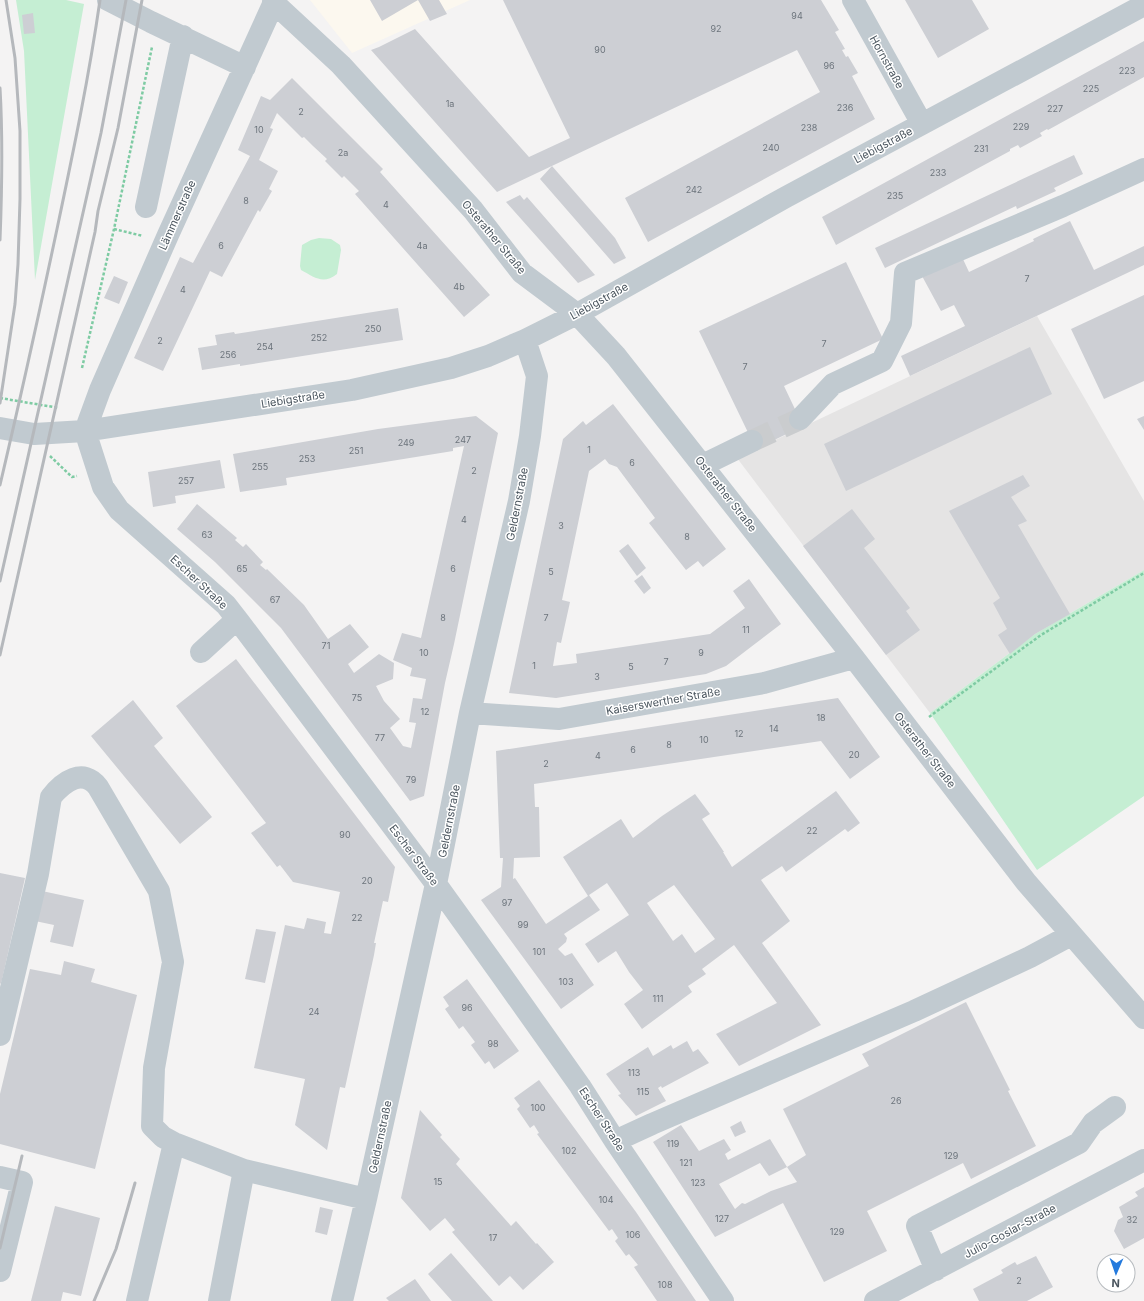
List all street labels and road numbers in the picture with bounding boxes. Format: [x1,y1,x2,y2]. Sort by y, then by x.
street label: Hornstraße [867,33,907,91]
street label: Liebigstraße [851,124,915,166]
street label: Lämmerstraße [155,178,199,252]
street label: Osterather Straße [459,197,529,277]
street label: Liebigstraße [567,279,631,323]
street label: Liebigstraße [260,387,326,411]
street label: Osterather Straße [692,453,760,535]
street label: Geldernstraße [503,466,531,542]
street label: Escher Straße [168,552,230,612]
street label: Kaiserswerther Straße [605,684,721,718]
street label: Osterather Straße [891,709,959,791]
street label: Geldernstraße [435,783,463,859]
street label: Escher Straße [386,822,442,888]
street label: Escher Straße [576,1085,628,1153]
street label: Geldernstraße [365,1099,395,1175]
street label: Julio-Goslar-Straße [962,1201,1058,1261]

